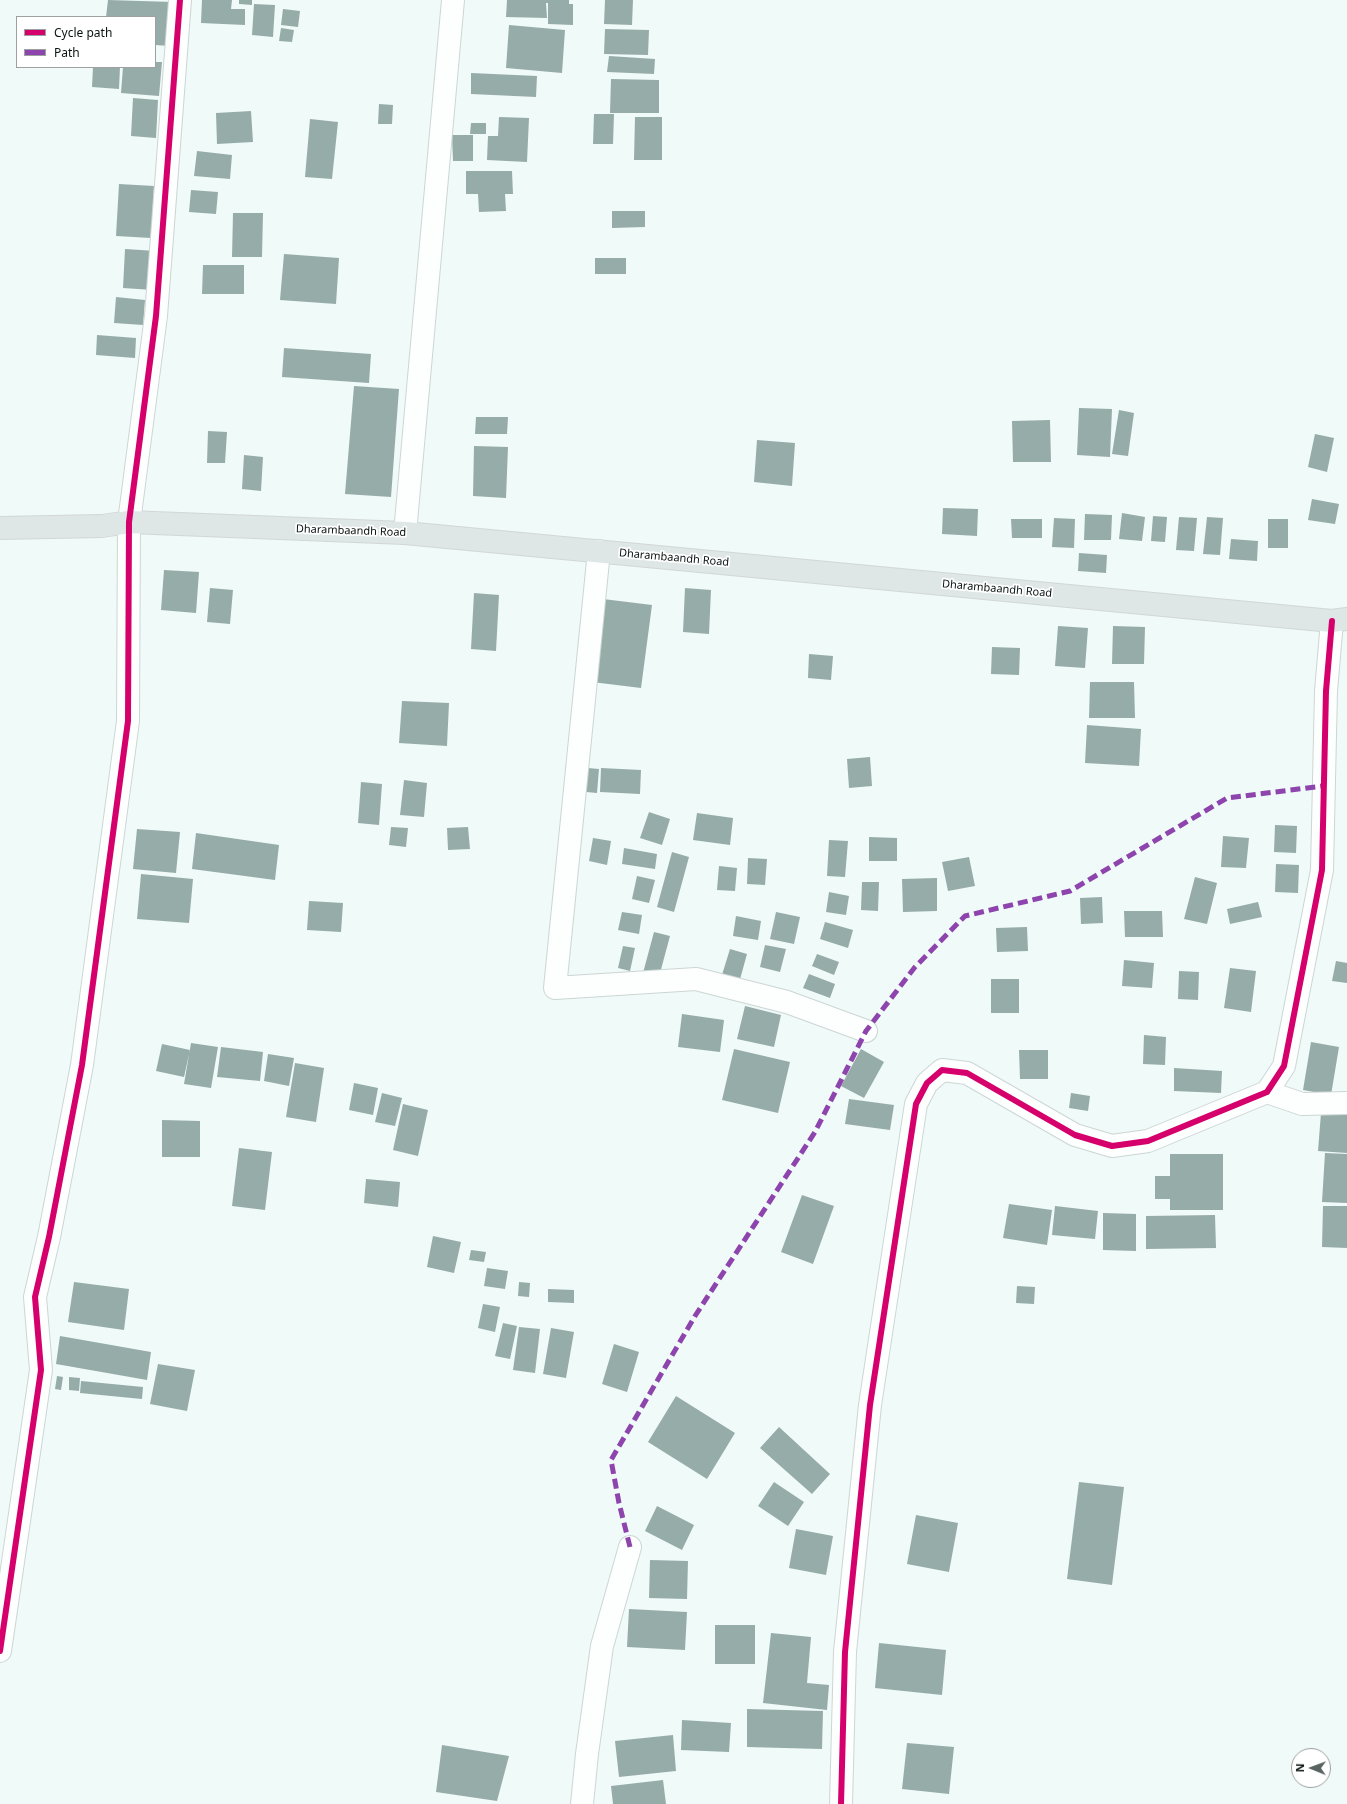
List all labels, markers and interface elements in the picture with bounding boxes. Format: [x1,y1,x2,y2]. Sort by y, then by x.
legend [16,16,156,68]
text: Cycle path [54,24,112,41]
text: Path [54,44,80,61]
street label: Dharambaandh Road [296,522,406,540]
street label: Dharambaandh Road [618,547,730,569]
street label: Dharambaandh Road [941,578,1053,600]
north arrow [1291,1748,1331,1788]
text: N [1292,1763,1307,1772]

